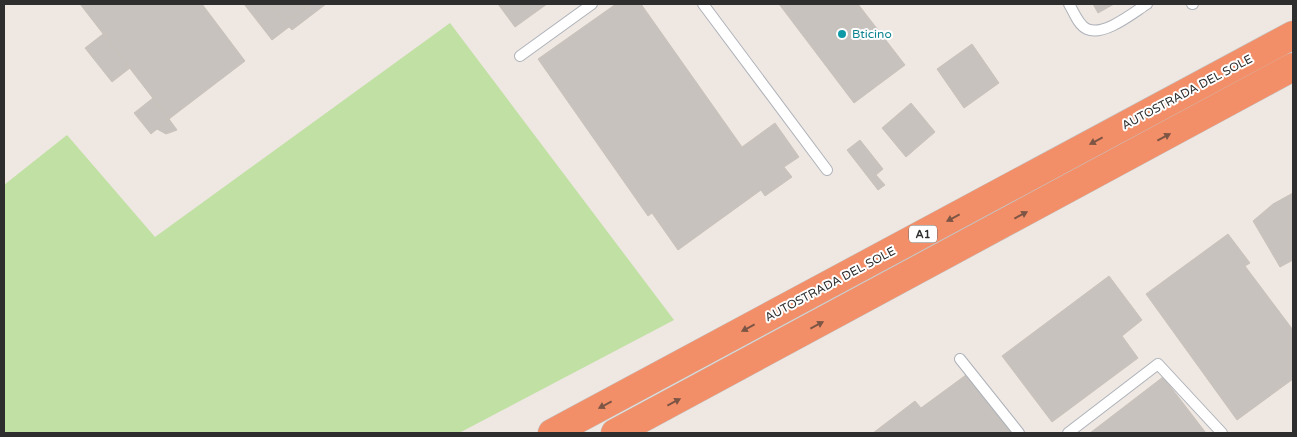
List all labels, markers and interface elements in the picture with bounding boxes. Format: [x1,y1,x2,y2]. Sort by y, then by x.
place label: Bticino [852,27,892,41]
marker: Bticino [836,28,848,40]
street label: AUTOSTRADA DEL SOLE [1119,51,1255,132]
one-way arrow [1157,133,1172,141]
one-way arrow [1089,137,1103,145]
one-way arrow [1014,211,1029,219]
one-way arrow [946,214,960,222]
road number: A1 [909,225,937,242]
street label: AUTOSTRADA DEL SOLE [762,243,898,324]
one-way arrow [810,321,824,330]
one-way arrow [741,324,756,332]
one-way arrow [666,398,681,406]
one-way arrow [598,401,612,409]

